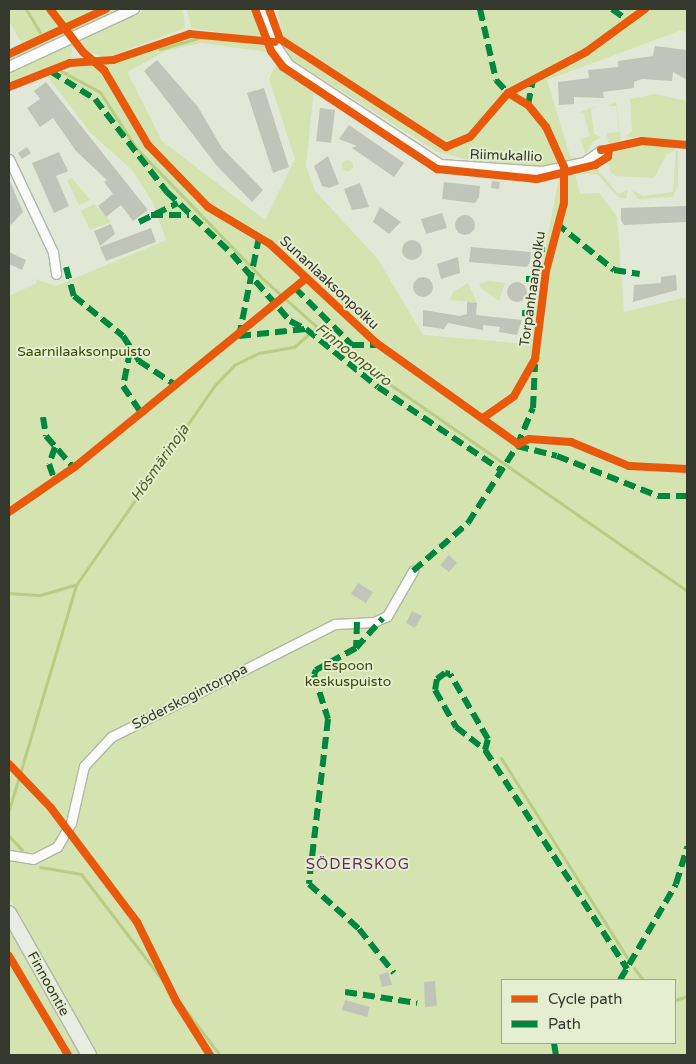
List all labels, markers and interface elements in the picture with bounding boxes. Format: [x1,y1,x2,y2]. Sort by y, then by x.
street label: Riimukallio [469,146,543,166]
street label: Torpanhaanpolku [517,230,549,348]
street label: Sunanlaaksonpolku [276,233,382,333]
water label: Finnoonpuro [311,320,395,390]
park label: Saarnilaaksonpuisto [17,344,151,360]
water label: Hösmärinoja [127,421,193,505]
park label: Espoon keskuspuisto [305,658,391,690]
street label: Söderskogintorppa [129,661,251,733]
district label: SÖDERSKOG [305,856,411,874]
street label: Finnoontie [23,949,73,1019]
legend [501,979,676,1044]
text: Cycle path [548,990,622,1008]
text: Path [548,1015,581,1033]

